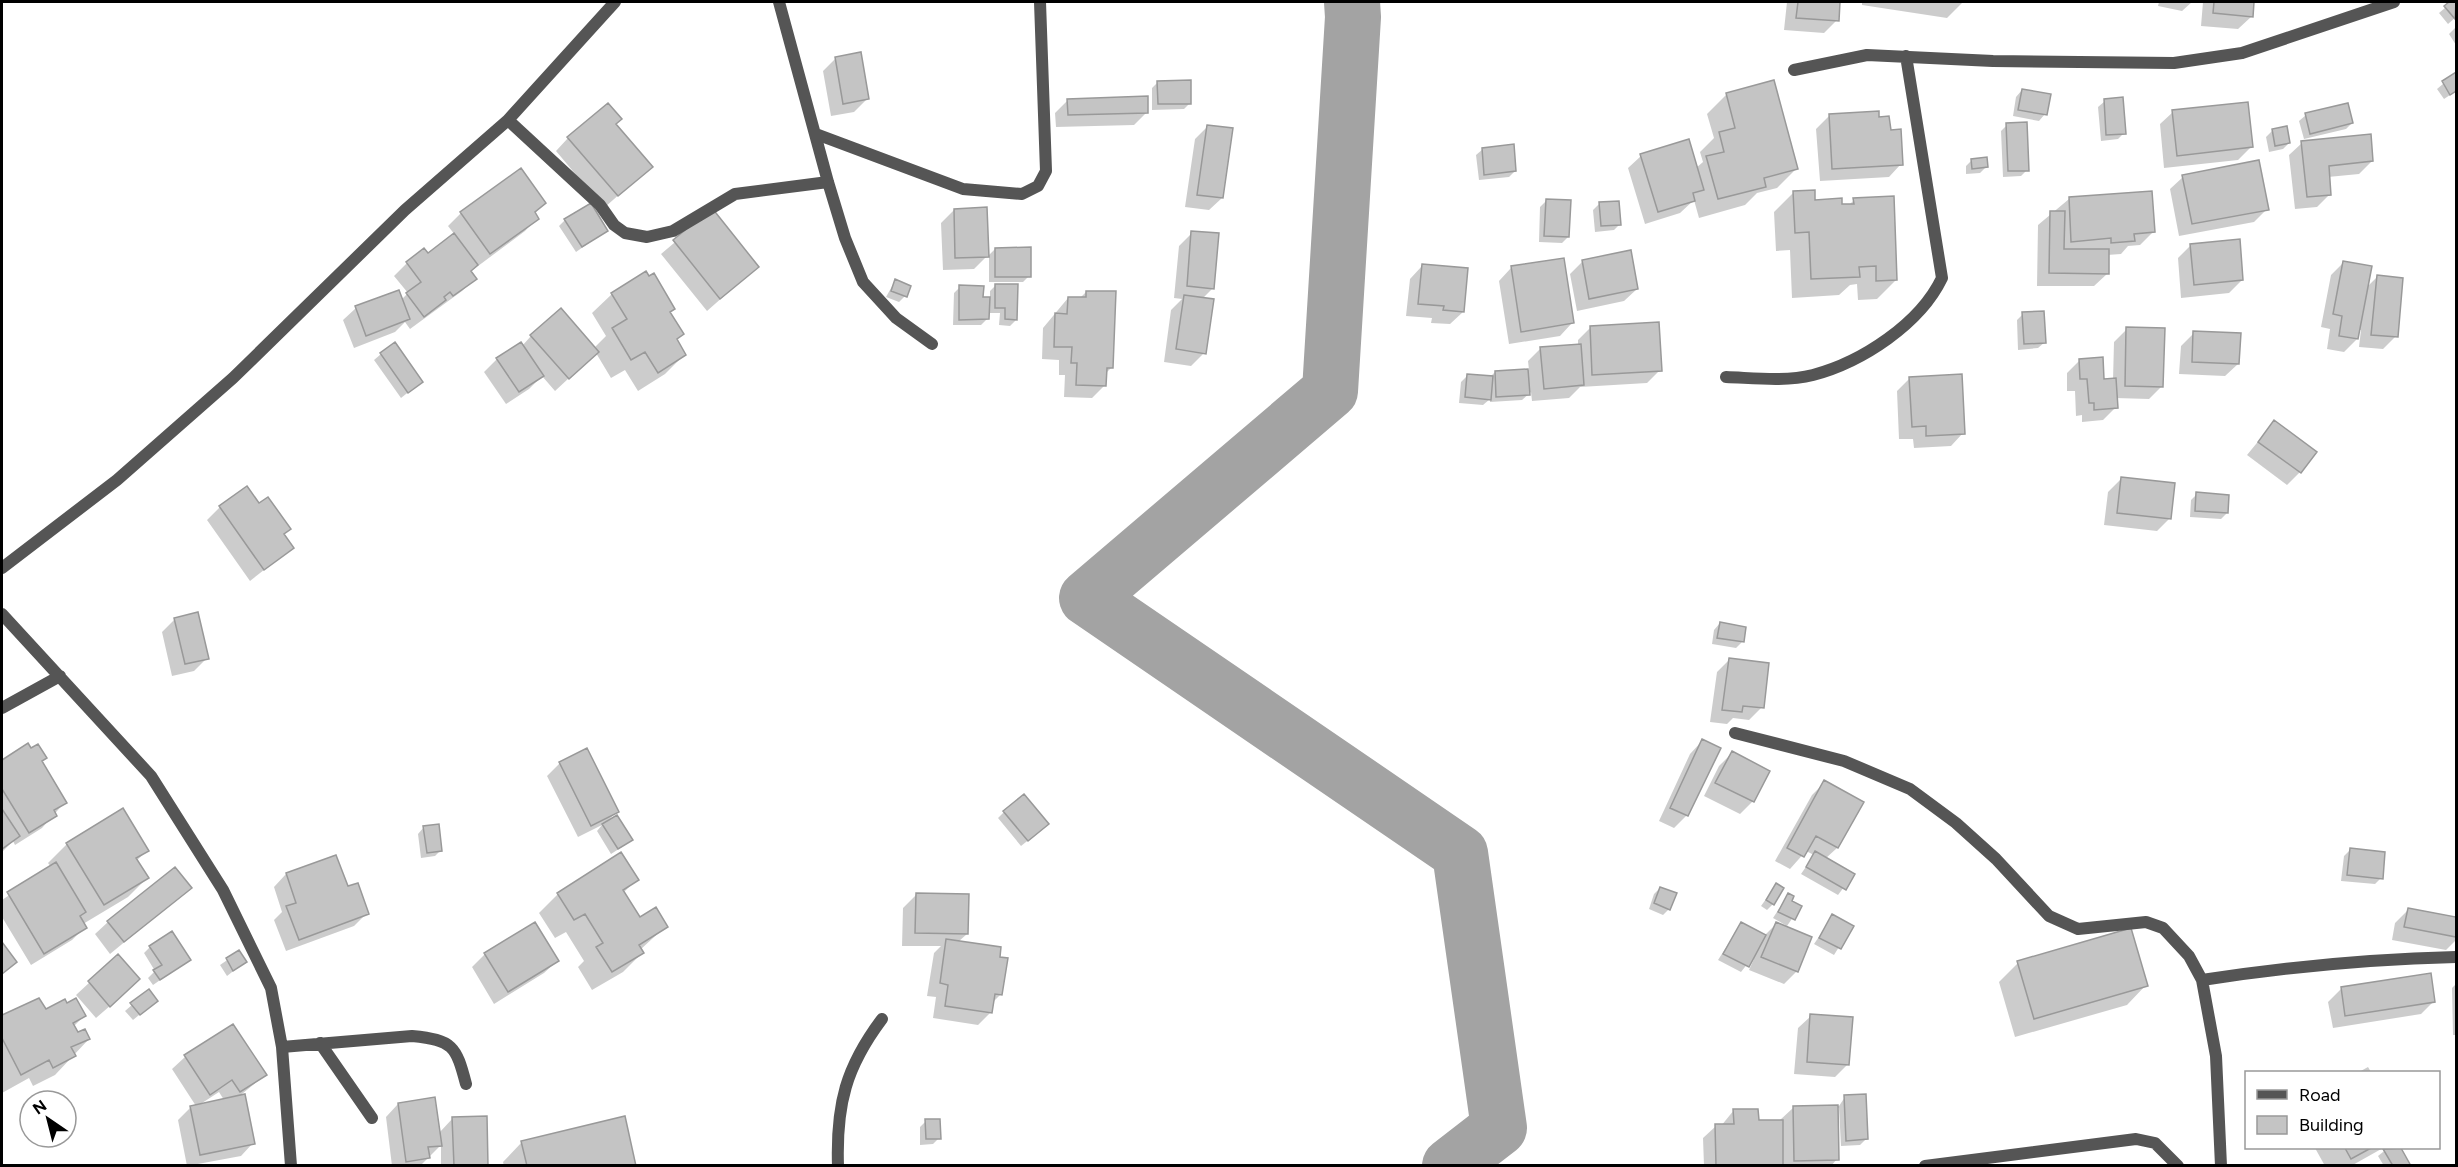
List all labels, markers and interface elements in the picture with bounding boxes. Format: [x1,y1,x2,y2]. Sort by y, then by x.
legend [2245,1071,2440,1149]
text: Road [2299,1084,2340,1106]
north arrow [18,1089,78,1149]
text: N [29,1096,50,1118]
text: Building [2299,1114,2364,1136]

